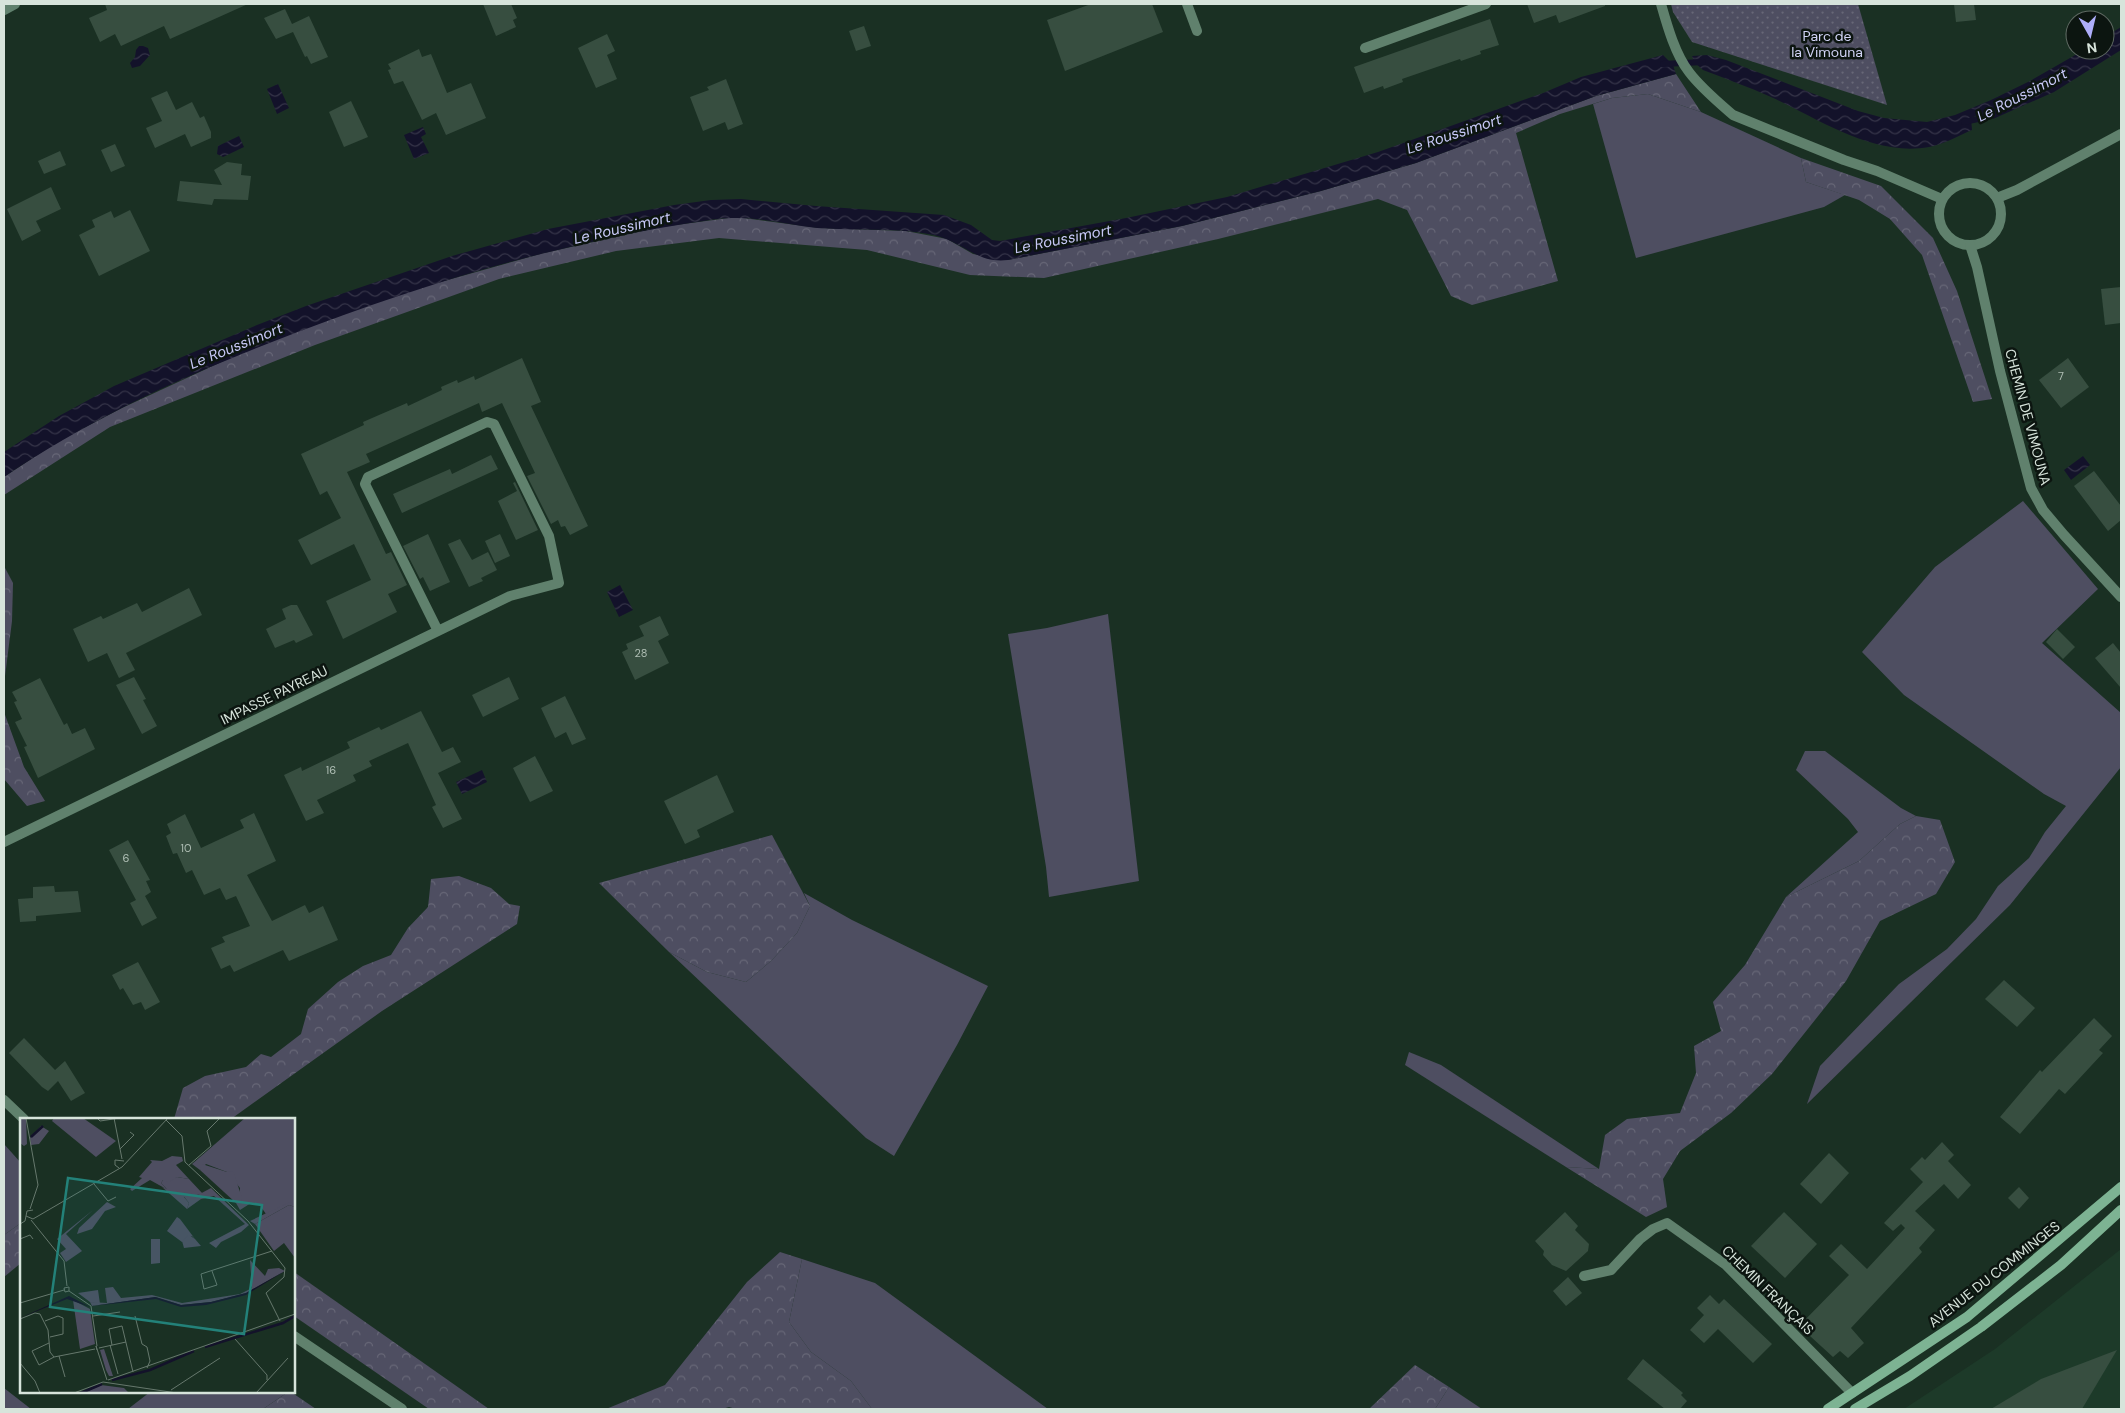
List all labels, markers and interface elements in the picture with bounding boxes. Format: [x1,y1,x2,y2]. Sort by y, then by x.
north arrow [2065,10,2115,60]
park label: Parc de la Vimouna [1791,27,1863,61]
text: N [2085,38,2098,57]
water label: Le Roussimort [1973,64,2071,126]
water label: Le Roussimort [1404,109,1504,159]
water label: Le Roussimort [572,207,673,249]
water label: Le Roussimort [1013,220,1114,258]
water label: Le Roussimort [186,318,286,374]
street label: CHEMIN DE VIMOUNA [2001,347,2055,487]
house number: 7 [2058,369,2064,383]
house number: 28 [635,646,647,660]
street label: IMPASSE PAYREAU [218,661,330,729]
house number: 16 [326,763,336,777]
house number: 10 [181,841,191,855]
house number: 6 [123,851,130,865]
inset map [20,1118,295,1393]
street label: AVENUE DU COMMINGES [1925,1217,2063,1331]
street label: CHEMIN FRANÇAIS [1718,1241,1818,1339]

